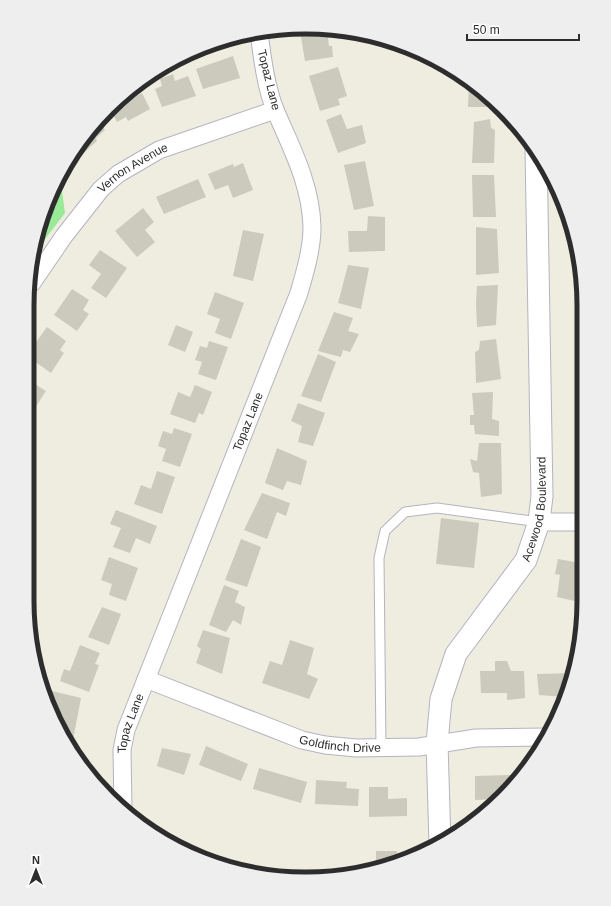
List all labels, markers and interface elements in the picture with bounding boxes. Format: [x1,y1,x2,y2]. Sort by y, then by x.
scale bar [467,16,579,42]
text: 50 m [473,23,500,37]
street label: Topaz Lane [255,48,283,112]
street label: Vernon Avenue [95,140,170,196]
street label: Topaz Lane [230,390,266,453]
street label: Acewood Boulevard [519,457,549,564]
street label: Topaz Lane [115,691,147,753]
street label: Goldfinch Drive [298,733,381,755]
north arrow [16,850,56,890]
text: N [32,854,40,866]

